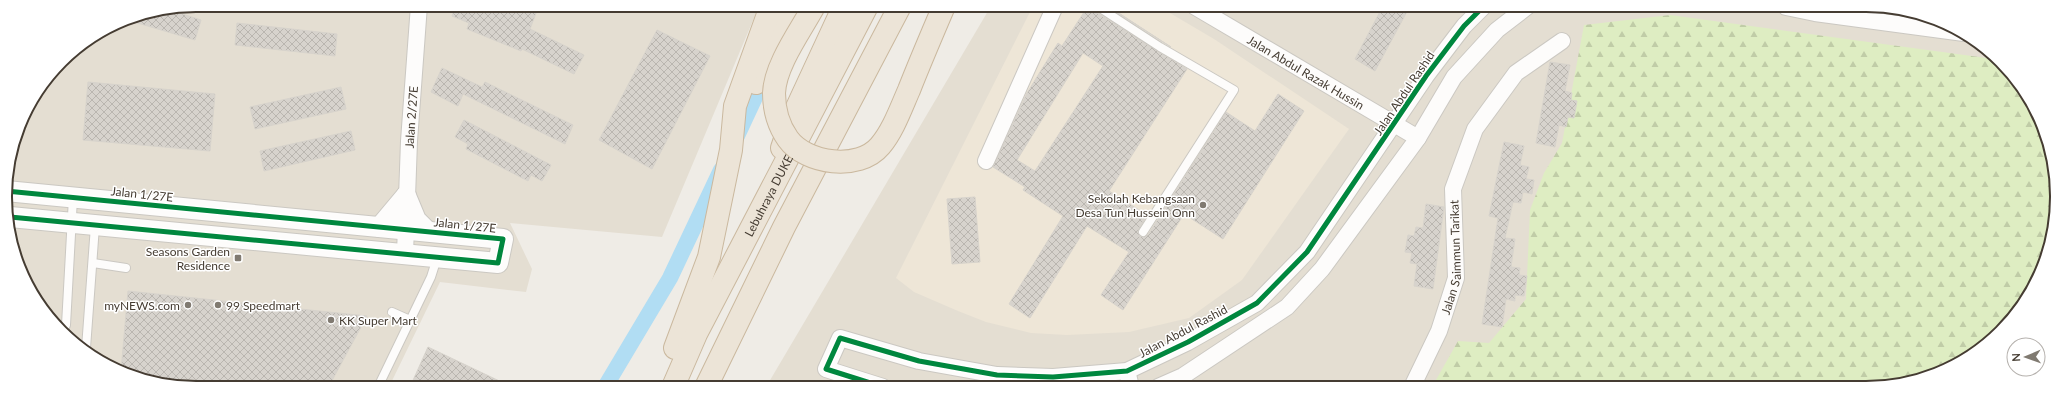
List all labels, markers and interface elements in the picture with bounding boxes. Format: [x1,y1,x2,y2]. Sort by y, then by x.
street label: Jalan Abdul Razak Hussin [1245,32,1367,112]
street label: Jalan Abdul Rashid [1370,48,1438,138]
street label: Jalan 2/27E [401,85,421,149]
street label: Lebuhraya DUKE [741,152,796,239]
street label: Jalan 1/27E [110,183,174,205]
place label: Sekolah Kebangsaan Desa Tun Hussein Onn [1075,191,1195,220]
street label: Jalan Saimmun Tarikat [1437,199,1464,316]
marker: Sekolah Kebangsaan Desa Tun Hussein Onn [1198,200,1208,210]
street label: Jalan 1/27E [433,214,497,236]
place label: Seasons Garden Residence [146,244,230,273]
marker: Seasons Garden Residence [233,253,243,263]
place label: myNEWS.com [104,298,180,313]
place label: 99 Speedmart [226,298,301,313]
marker: myNEWS.com [183,300,193,310]
marker: 99 Speedmart [213,300,223,310]
street label: Jalan Abdul Rashid [1136,301,1230,361]
place label: KK Super Mart [339,313,418,328]
marker: KK Super Mart [326,315,336,325]
north arrow [2006,337,2046,377]
text: N [2009,353,2022,362]

